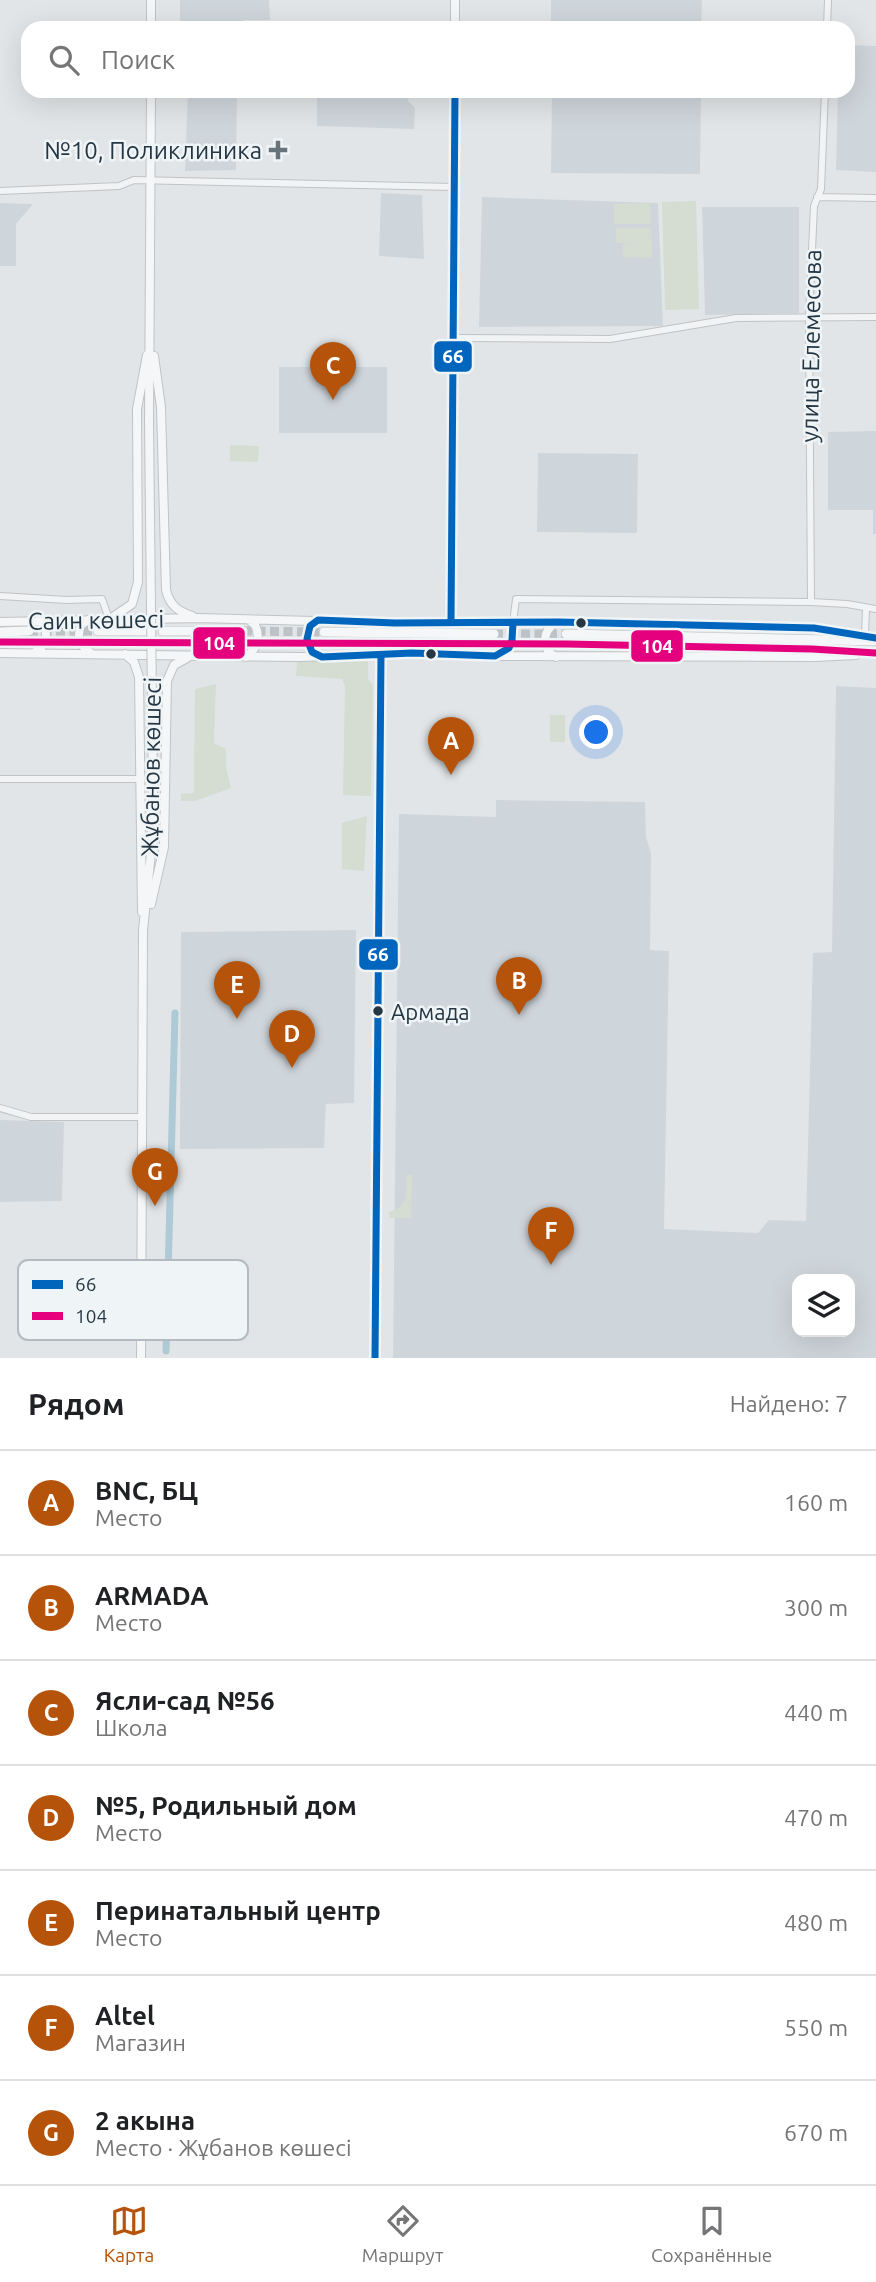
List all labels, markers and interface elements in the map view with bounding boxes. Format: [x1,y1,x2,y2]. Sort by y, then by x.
search box [21,21,855,98]
icon: search [45,41,83,79]
text: Поиск [101,45,175,74]
place label: №10, Поликлиника [44,137,262,164]
marker: №10, Поликлиника [268,140,288,160]
street label: улица Елемесова [796,249,826,443]
line badge: 66 [433,340,473,373]
pin: C [310,342,356,400]
text: 66 [442,345,464,367]
street label: Саин көшесі [28,605,164,635]
unlabelled marker [574,616,588,630]
line badge: 104 [192,626,246,660]
line badge: 104 [630,629,684,663]
text: 104 [203,632,235,654]
text: 104 [641,635,673,657]
unlabelled marker [424,647,438,661]
street label: Жұбанов көшесі [136,677,166,857]
your location [579,715,613,749]
pin: A [428,717,474,775]
line badge: 66 [358,938,399,971]
text: 66 [367,943,389,965]
pin: B [496,957,542,1015]
pin: E [214,961,260,1019]
place label: Армада [391,999,470,1024]
marker: Армада [371,1004,385,1018]
pin: D [269,1010,315,1068]
pin: G [132,1148,178,1206]
pin: F [528,1207,574,1265]
legend [18,1260,248,1340]
text: 66 [75,1273,96,1295]
map controls [792,1274,855,1337]
button: layers [792,1274,855,1337]
text: 104 [75,1305,107,1327]
text: Рядом [28,1387,124,1421]
text: Найдено: 7 [730,1391,848,1416]
text: BNC, БЦ [95,1476,198,1505]
text: A [43,1490,59,1515]
text: 160 m [784,1490,848,1515]
text: Место [95,1505,162,1530]
text: ARMADA [95,1581,208,1610]
text: B [43,1595,59,1620]
text: 300 m [784,1595,848,1620]
text: Место [95,1610,162,1635]
text: Ясли-сад №56 [95,1686,275,1715]
text: C [44,1700,58,1725]
text: 440 m [784,1700,848,1725]
text: Школа [95,1715,167,1740]
text: №5, Родильный дом [95,1791,357,1820]
text: D [43,1805,59,1830]
text: 470 m [784,1805,848,1830]
text: Место [95,1820,162,1845]
text: Перинатальный центр [95,1896,381,1925]
text: E [44,1910,58,1935]
text: 480 m [784,1910,848,1935]
text: Место [95,1925,162,1950]
text: Altel [95,2001,155,2030]
text: F [45,2015,57,2040]
text: 550 m [784,2015,848,2040]
text: Магазин [95,2030,186,2055]
text: 2 акына [95,2106,195,2135]
text: G [43,2120,59,2145]
text: 670 m [784,2120,848,2145]
text: Место · Жұбанов көшесі [95,2135,351,2160]
tab: Карта [104,2202,154,2266]
tab: Маршрут [362,2202,444,2266]
tab: Сохранённые [651,2202,772,2266]

